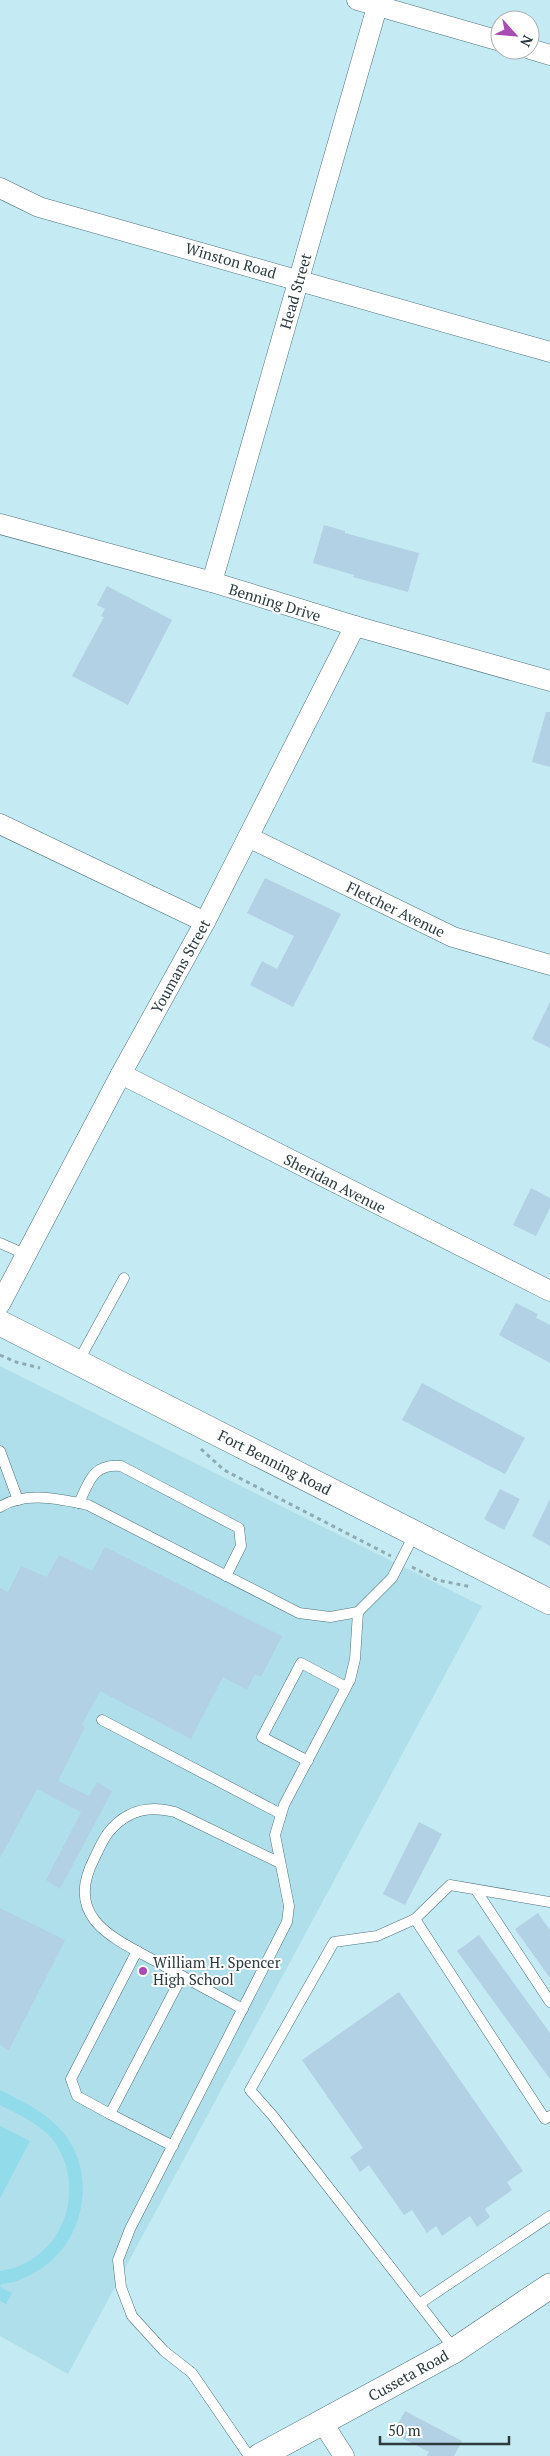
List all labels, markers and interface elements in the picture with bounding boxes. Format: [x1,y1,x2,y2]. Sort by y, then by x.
north arrow [490,10,540,60]
text: N [516,32,538,51]
street label: Winston Road [183,237,279,283]
street label: Head Street [275,250,315,331]
street label: Benning Drive [226,579,324,625]
street label: Fletcher Avenue [343,876,449,942]
street label: Youmans Street [146,915,214,1017]
street label: Sheridan Avenue [281,1149,389,1217]
street label: Fort Benning Road [215,1425,335,1499]
place label: William H. Spencer High School [153,1952,281,1989]
marker: William H. Spencer High School [137,1965,149,1977]
street label: Cusseta Road [364,2345,452,2405]
scale bar [380,2414,509,2446]
text: 50 m [388,2420,421,2440]

